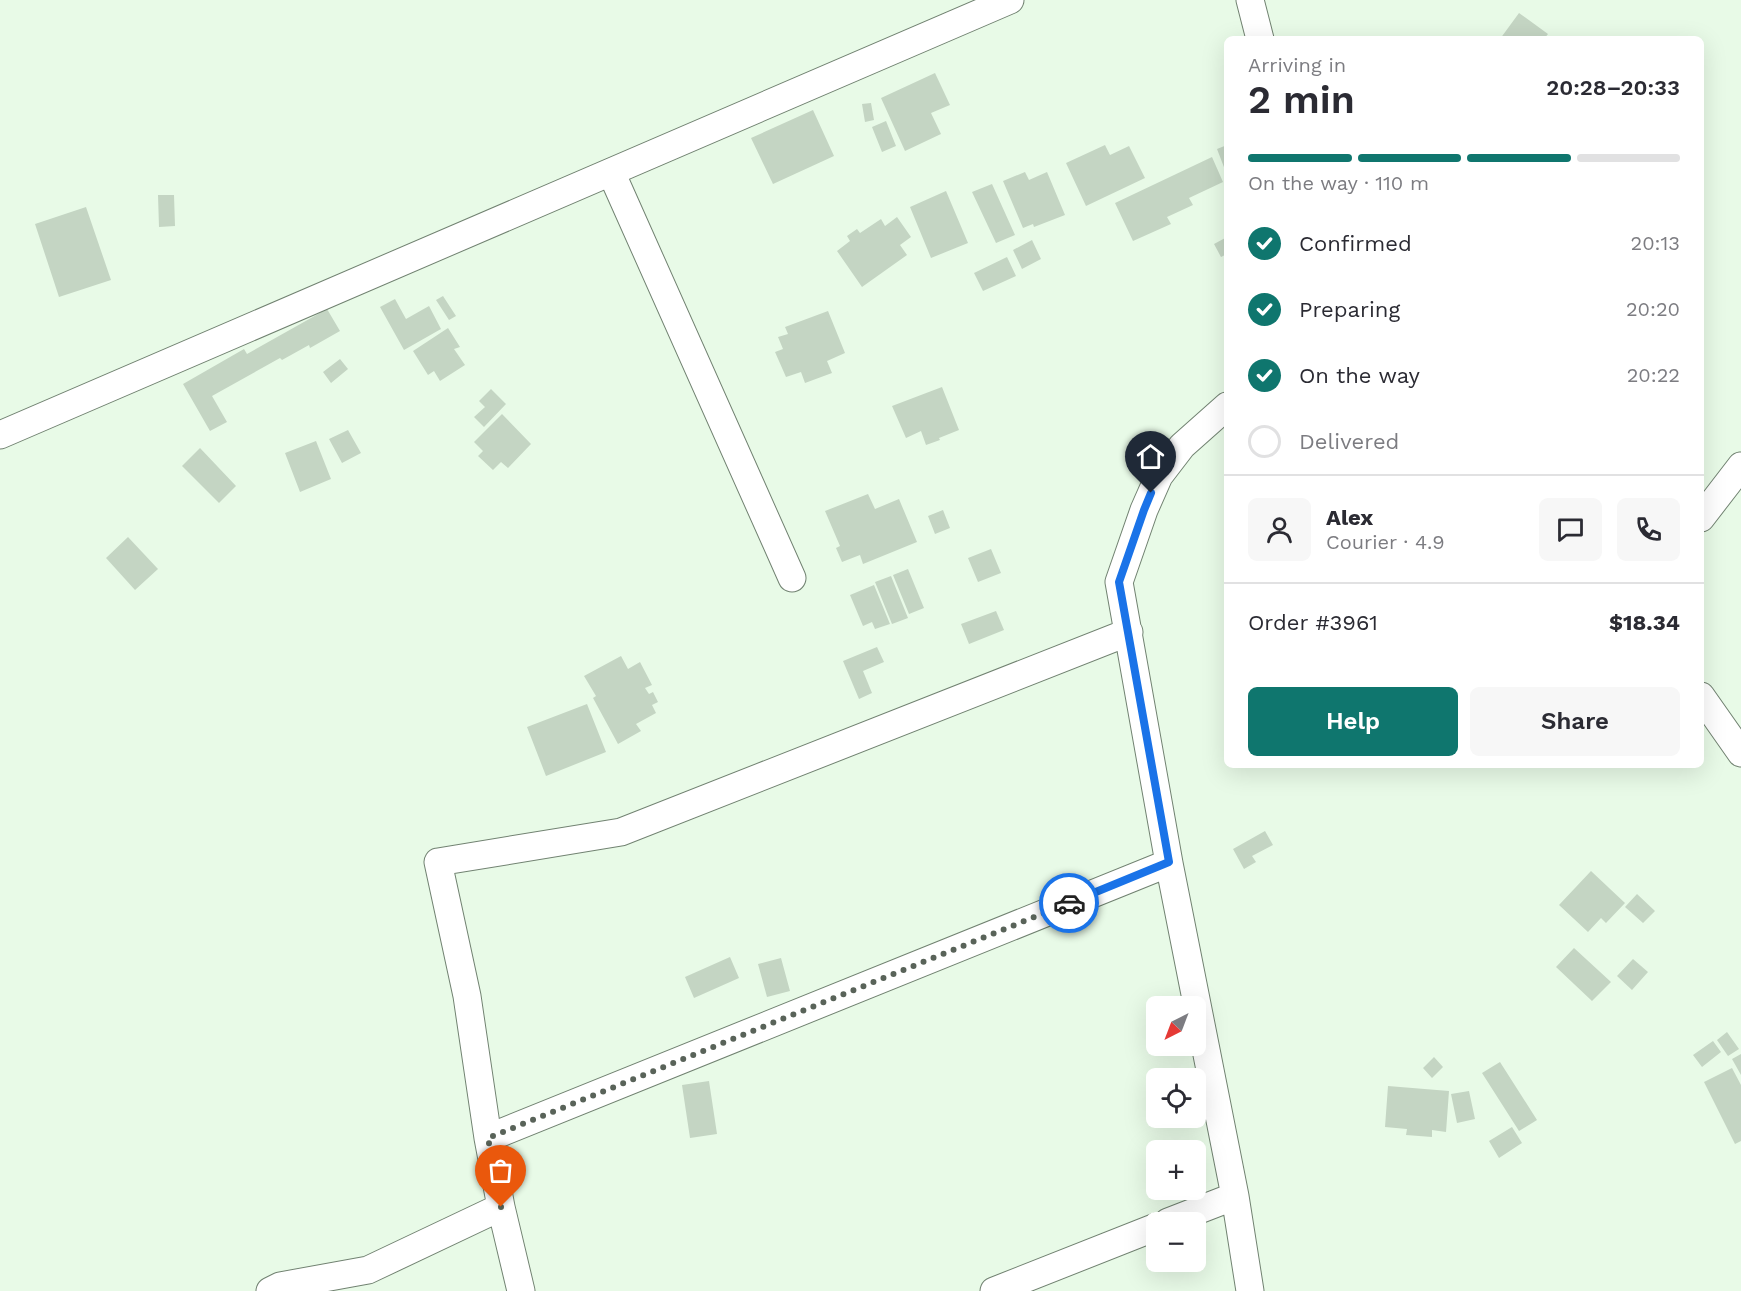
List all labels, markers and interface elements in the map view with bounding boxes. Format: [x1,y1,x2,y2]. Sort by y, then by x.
text: Arriving in [1248,53,1346,77]
text: 20:28–20:33 [1546,75,1680,100]
text: 2 min [1248,77,1355,122]
text: On the way · 110 m [1248,171,1429,195]
icon: check [1248,227,1281,260]
text: Confirmed [1299,231,1412,256]
text: 20:13 [1631,231,1680,255]
icon: check [1248,293,1281,326]
text: Preparing [1299,297,1400,322]
text: 20:20 [1626,297,1680,321]
icon: check [1248,359,1281,392]
text: On the way [1299,363,1420,388]
text: 20:22 [1627,363,1680,387]
text: Delivered [1299,429,1399,454]
pin [1125,431,1176,493]
icon: home [1134,440,1167,473]
button: person [1248,498,1311,561]
button: chat [1539,498,1602,561]
button: phone [1617,498,1680,561]
text: Alex [1326,505,1373,530]
text: Courier · 4.9 [1326,530,1445,554]
text: Order #3961 [1248,610,1378,635]
text: $18.34 [1609,610,1680,635]
button: Help [1248,687,1458,756]
button: Share [1470,687,1680,756]
courier [1039,873,1099,933]
icon: car [1053,887,1086,920]
north arrow [1146,996,1206,1056]
map controls [1146,996,1206,1272]
button: locate [1146,1068,1206,1128]
button: + [1146,1140,1206,1200]
pin [475,1145,526,1207]
icon: bag [484,1154,517,1187]
button: − [1146,1212,1206,1272]

